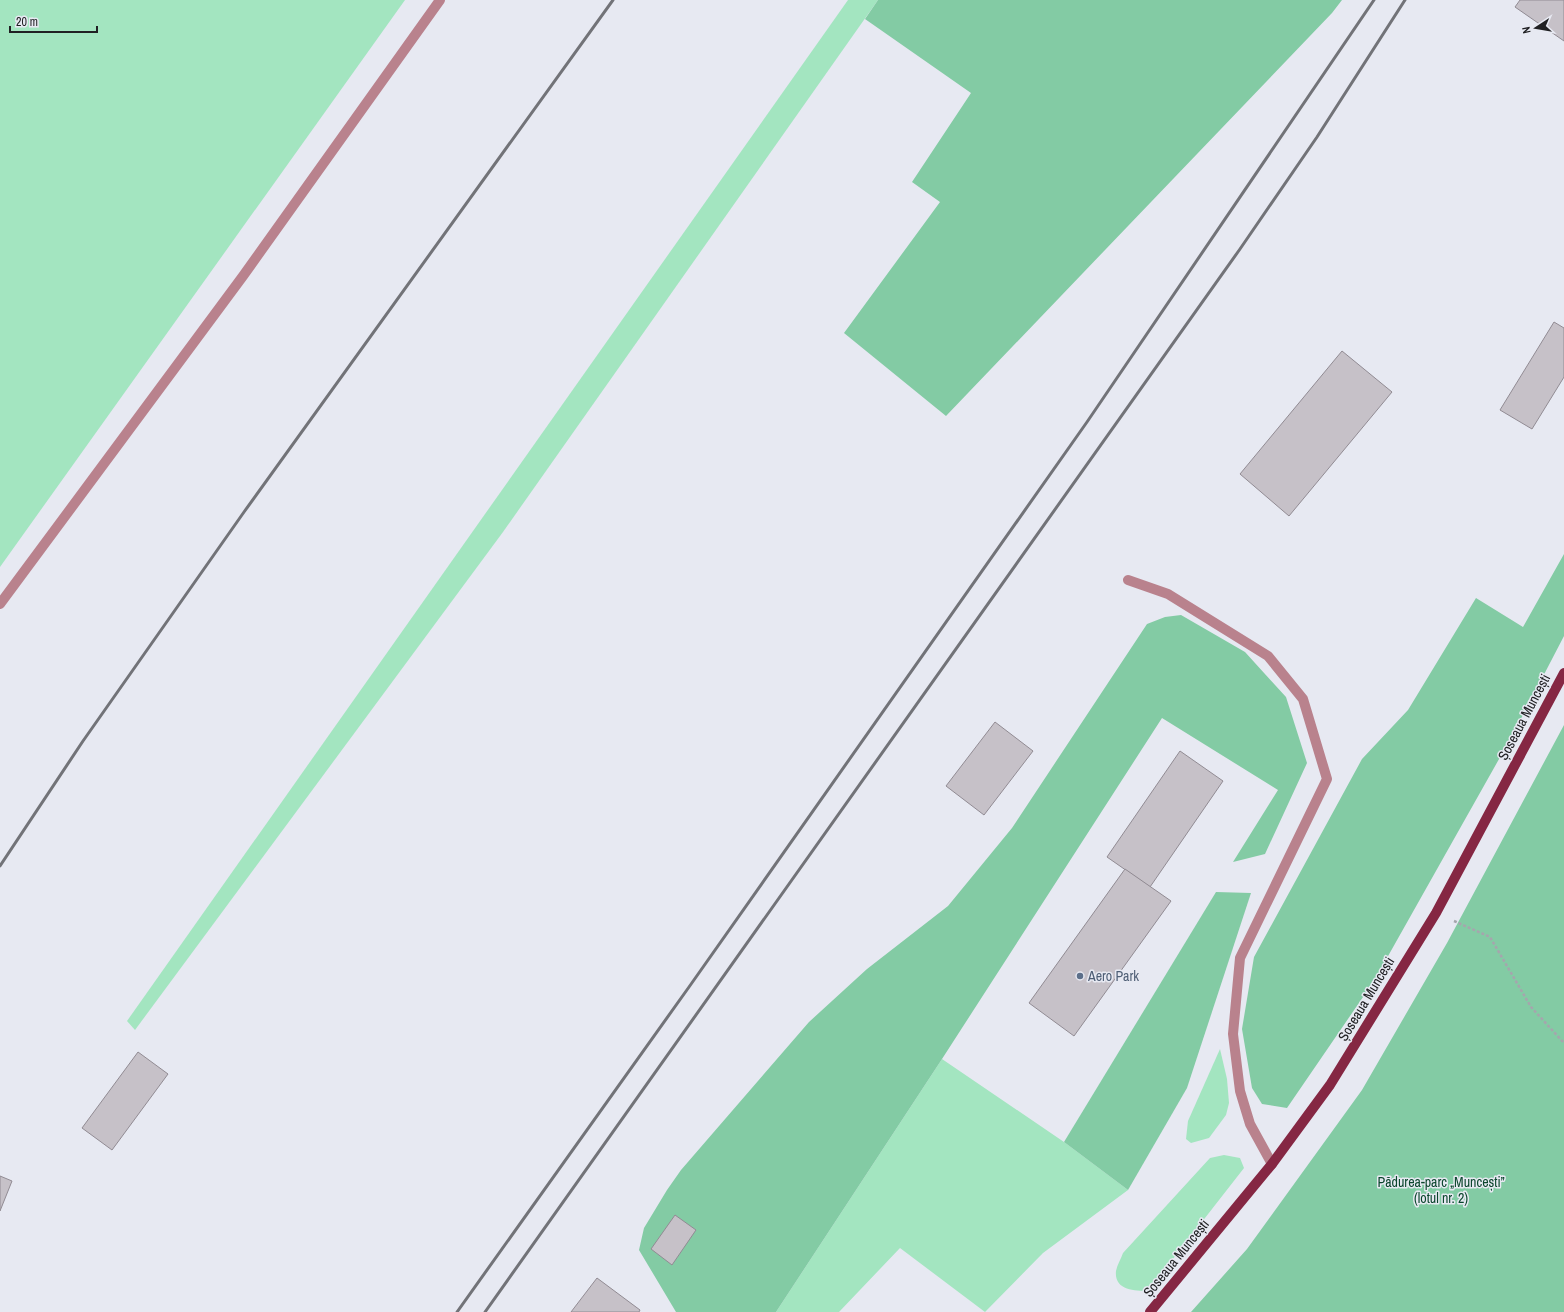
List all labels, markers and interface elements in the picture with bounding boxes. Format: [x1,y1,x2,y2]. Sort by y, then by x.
scale bar [10,8,97,34]
north arrow [1516,8,1556,48]
text: 20 m [16,14,38,30]
text: N [1519,25,1534,35]
street label: Șoseaua Muncești [1494,671,1554,763]
street label: Șoseaua Muncești [1334,954,1398,1044]
place label: Aero Park [1087,967,1139,985]
marker: Aero Park [1075,971,1085,981]
park label: Pădurea-parc „Muncești” (lotul nr. 2) [1378,1173,1505,1207]
street label: Șoseaua Muncești [1139,1215,1213,1301]

